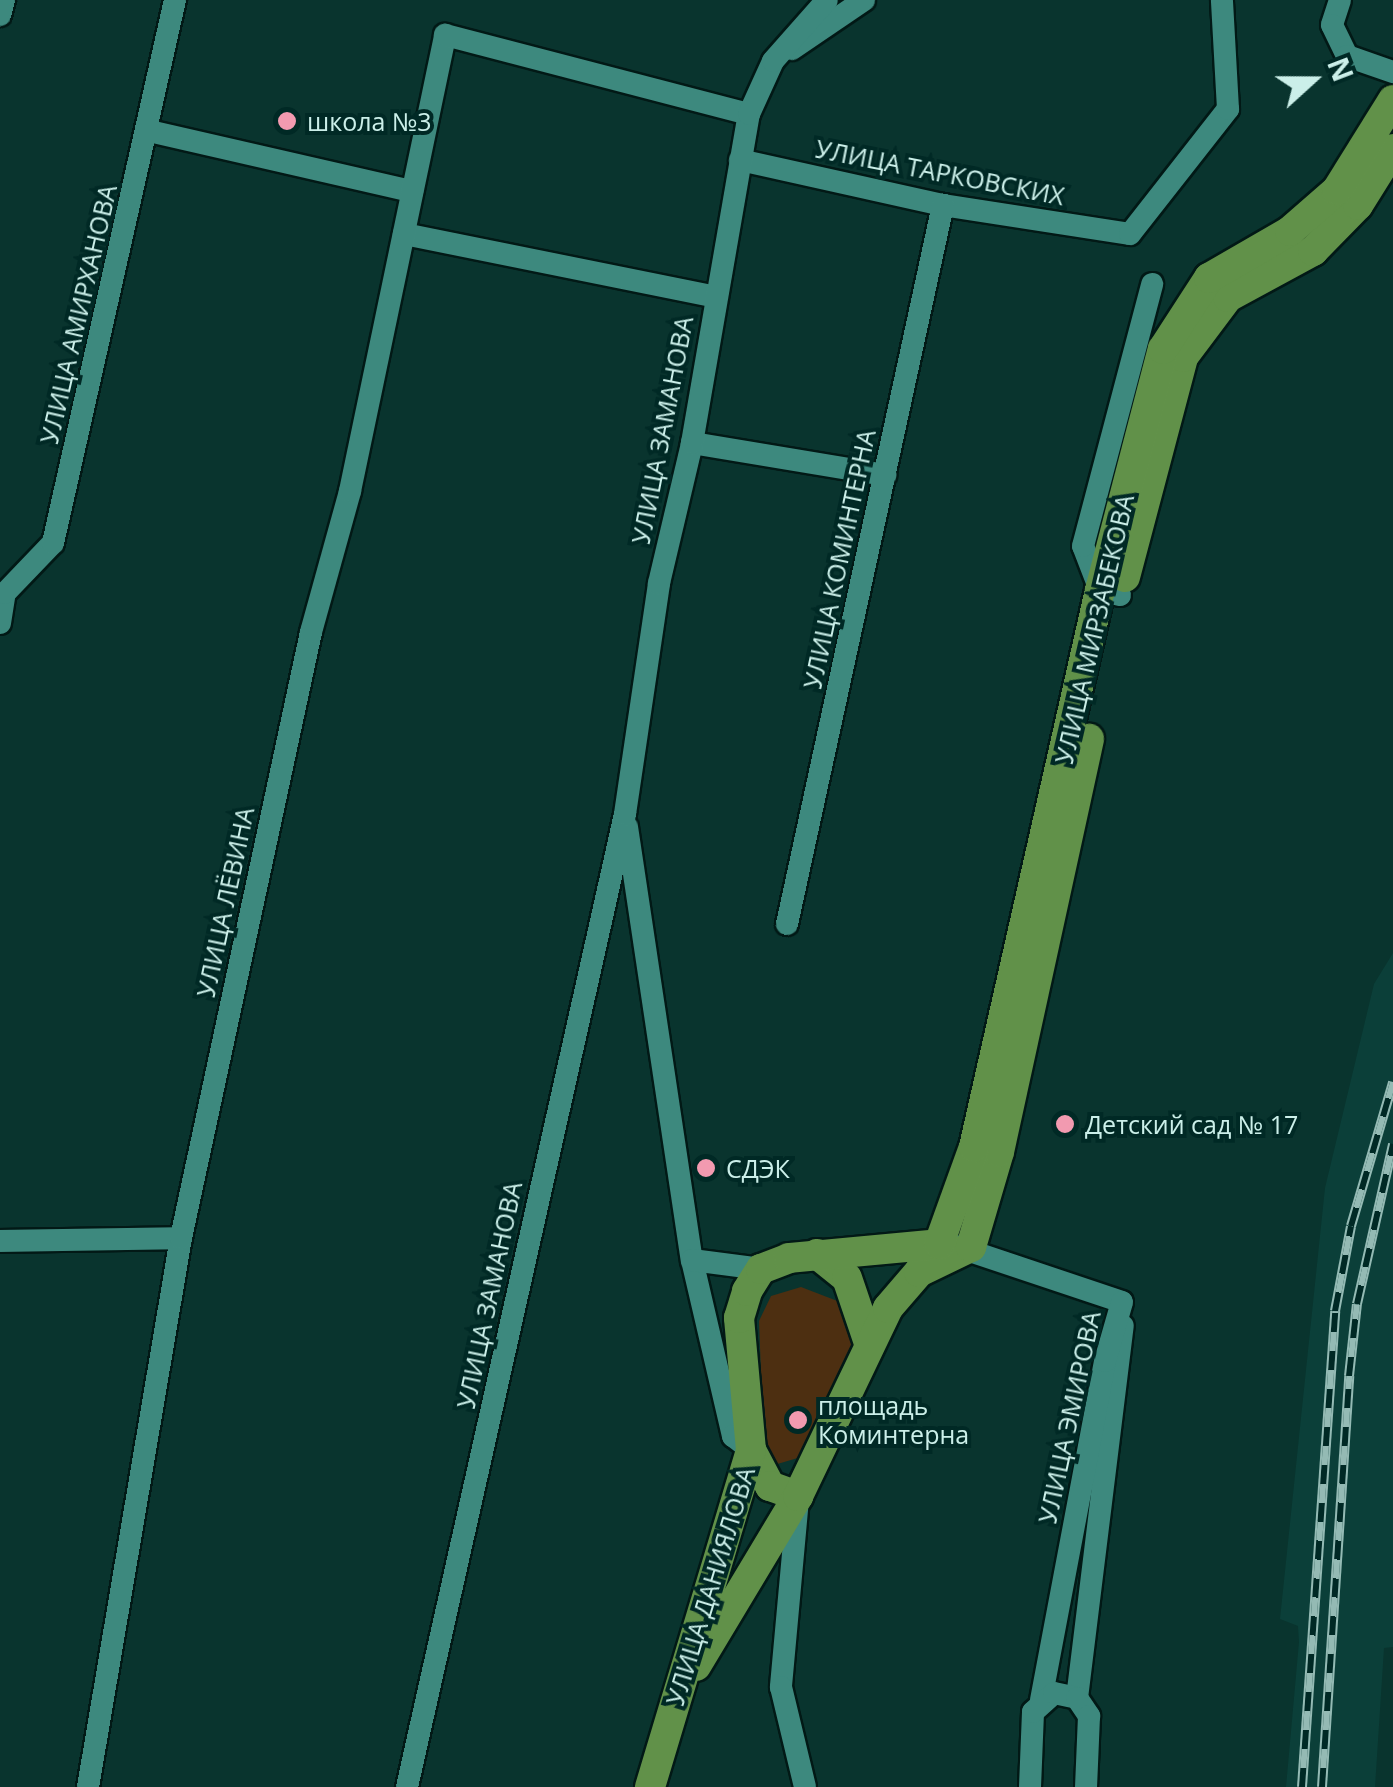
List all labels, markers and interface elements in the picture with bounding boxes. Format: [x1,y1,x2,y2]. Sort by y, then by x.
north arrow [1263,30,1363,130]
text: N [1319,52,1363,87]
place label: школа №3 [307,106,432,136]
marker: школа №3 [276,110,298,132]
street label: УЛИЦА ТАРКОВСКИХ [813,133,1067,211]
street label: УЛИЦА АМИРХАНОВА [34,181,122,447]
street label: УЛИЦА ЗАМАНОВА [625,314,699,546]
street label: УЛИЦА КОМИНТЕРНА [797,427,881,691]
street label: УЛИЦА МИРЗАБЕКОВА [1048,491,1140,767]
street label: УЛИЦА ЛЁВИНА [190,804,260,1000]
place label: Детский сад № 17 [1085,1109,1298,1139]
marker: Детский сад № 17 [1054,1113,1076,1135]
place label: СДЭК [726,1153,790,1183]
marker: СДЭК [695,1157,717,1179]
street label: УЛИЦА ЗАМАНОВА [450,1179,528,1411]
street label: УЛИЦА ЭМИРОВА [1032,1308,1106,1526]
place label: площадь Коминтерна [818,1391,969,1450]
marker: площадь Коминтерна [787,1409,809,1431]
street label: УЛИЦА ДАНИЯЛОВА [659,1463,761,1709]

